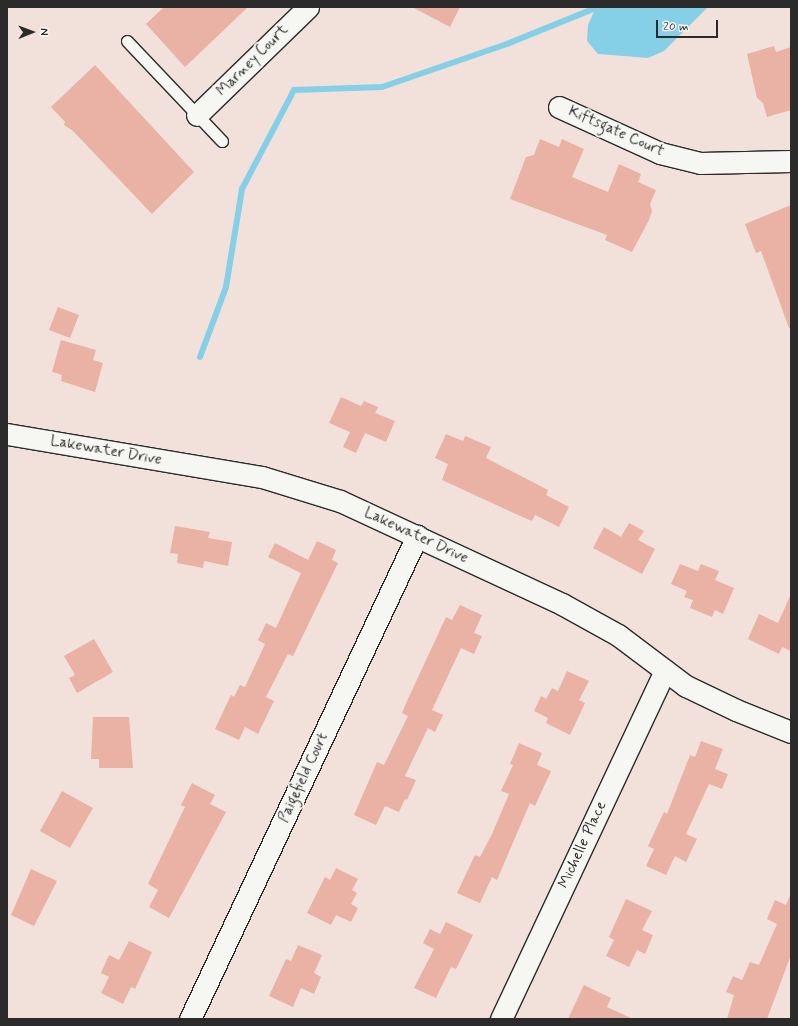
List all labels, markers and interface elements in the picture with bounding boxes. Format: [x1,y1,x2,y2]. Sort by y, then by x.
north arrow [12,12,52,52]
scale bar [658,12,720,38]
text: 20 m [663,19,689,35]
street label: Marney Court [214,22,292,100]
text: N [37,28,51,36]
street label: Kiftsgate Court [566,103,666,161]
street label: Lakewater Drive [49,432,163,470]
street label: Lakewater Drive [362,504,470,568]
street label: Paigefield Court [275,729,333,827]
street label: Michelle Place [556,800,610,890]

